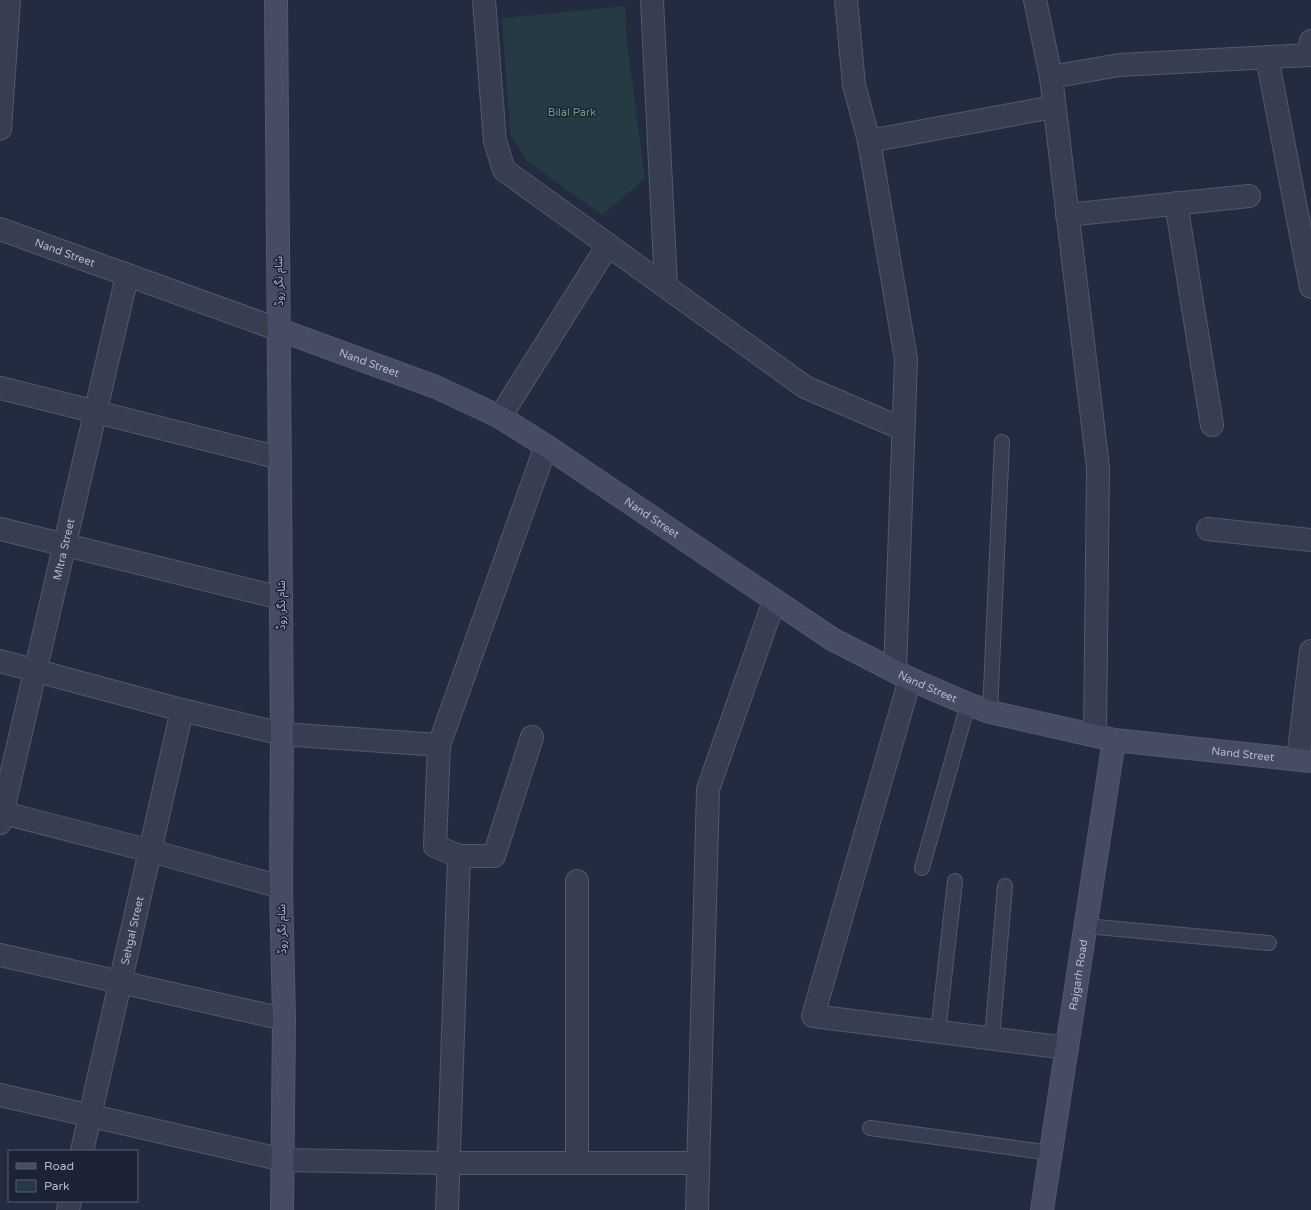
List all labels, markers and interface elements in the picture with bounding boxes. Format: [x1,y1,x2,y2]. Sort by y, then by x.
park label: Bilal Park [548,106,596,119]
street label: Nand Street [33,236,97,269]
street label: شام نگر روڈ [272,256,287,306]
street label: Nand Street [337,346,401,380]
street label: Nand Street [622,494,682,541]
street label: MItra Street [50,517,77,581]
street label: شام نگر روڈ [274,580,289,630]
street label: Nand Street [896,668,959,705]
street label: Nand Street [1211,744,1275,764]
street label: Sehgal Street [118,895,146,966]
street label: شام نگر روڈ [275,904,290,954]
street label: Rajgarh Road [1066,938,1090,1011]
legend [8,1150,138,1202]
text: Road [44,1159,74,1173]
text: Park [44,1179,70,1193]

